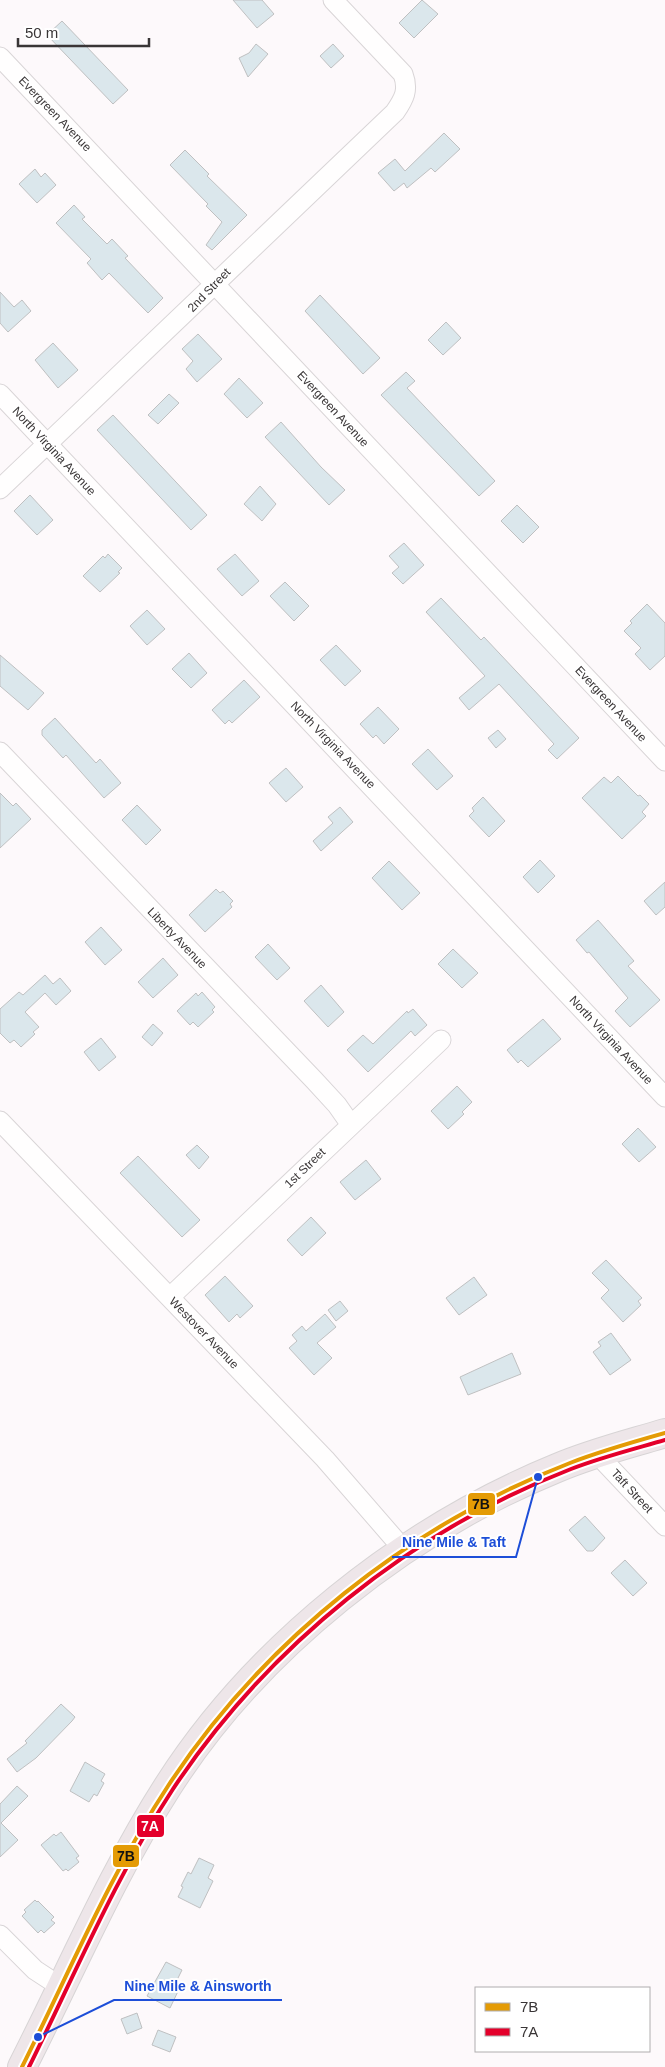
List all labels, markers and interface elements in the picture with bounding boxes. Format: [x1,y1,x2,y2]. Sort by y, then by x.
scale bar [18,15,149,47]
text: 50 m [25,24,58,41]
street label: Evergreen Avenue [16,74,94,155]
street label: 2nd Street [185,265,234,315]
street label: Evergreen Avenue [294,368,372,450]
street label: North Virginia Avenue [9,404,99,498]
street label: Evergreen Avenue [572,663,650,745]
street label: North Virginia Avenue [288,699,378,792]
street label: Liberty Avenue [144,905,210,972]
street label: North Virginia Avenue [566,993,656,1087]
street label: 1st Street [282,1145,329,1191]
street label: Westover Avenue [166,1294,242,1372]
street label: Taft Street [608,1466,656,1516]
line badge: 7B [467,1492,496,1516]
text: 7B [472,1496,490,1512]
callout: Nine Mile & Taft [392,1528,516,1557]
text: Nine Mile & Taft [402,1534,506,1550]
line badge: 7A [136,1814,165,1838]
text: 7A [141,1818,159,1834]
line badge: 7B [112,1844,140,1868]
text: 7B [117,1848,135,1864]
callout: Nine Mile & Ainsworth [114,1971,282,2000]
text: Nine Mile & Ainsworth [124,1978,272,1994]
legend [475,1987,650,2052]
text: 7B [520,1998,538,2015]
text: 7A [520,2023,538,2040]

